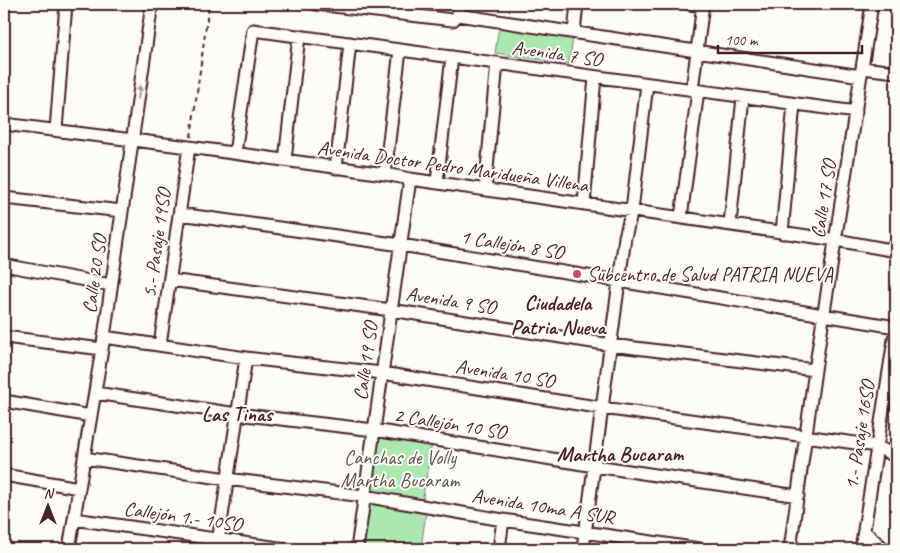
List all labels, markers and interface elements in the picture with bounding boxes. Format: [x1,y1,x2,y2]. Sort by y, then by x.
scale bar [718,22,861,54]
text: 100 m [725,31,759,50]
street label: Avenida 7 SO [510,35,605,72]
one-way arrow [136,84,144,100]
street label: Avenida Doctor Pedro Maridueña Villena [316,135,591,198]
street label: Calle 17 SO [805,156,842,240]
street label: 5.- Pasaje 19SO [136,185,177,299]
street label: 1 Callejón 8 SO [459,224,567,265]
street label: Calle 20 SO [77,231,113,315]
place label: Subcentro de Salud PATRIA NUEVA [587,262,834,287]
marker: Subcentro de Salud PATRIA NUEVA [571,268,583,280]
street label: Avenida 9 SO [404,281,500,320]
district label: Ciudadela Patria Nueva [511,290,607,340]
street label: Calle 19 SO [348,318,384,402]
street label: Avenida 10 SO [454,353,558,394]
street label: 1.- Pasaje 16SO [839,377,881,491]
district label: Las Tinas [202,401,275,427]
street label: 2 Callejón 10 SO [392,402,510,445]
district label: Martha Bucaram [557,441,684,467]
park label: Canchas de Volly Martha Bucaram [341,445,460,493]
north arrow [22,480,72,530]
street label: Avenida 10ma A SUR [470,483,618,530]
text: N [44,485,55,502]
street label: Callejón 1.- 10SO [122,496,245,537]

